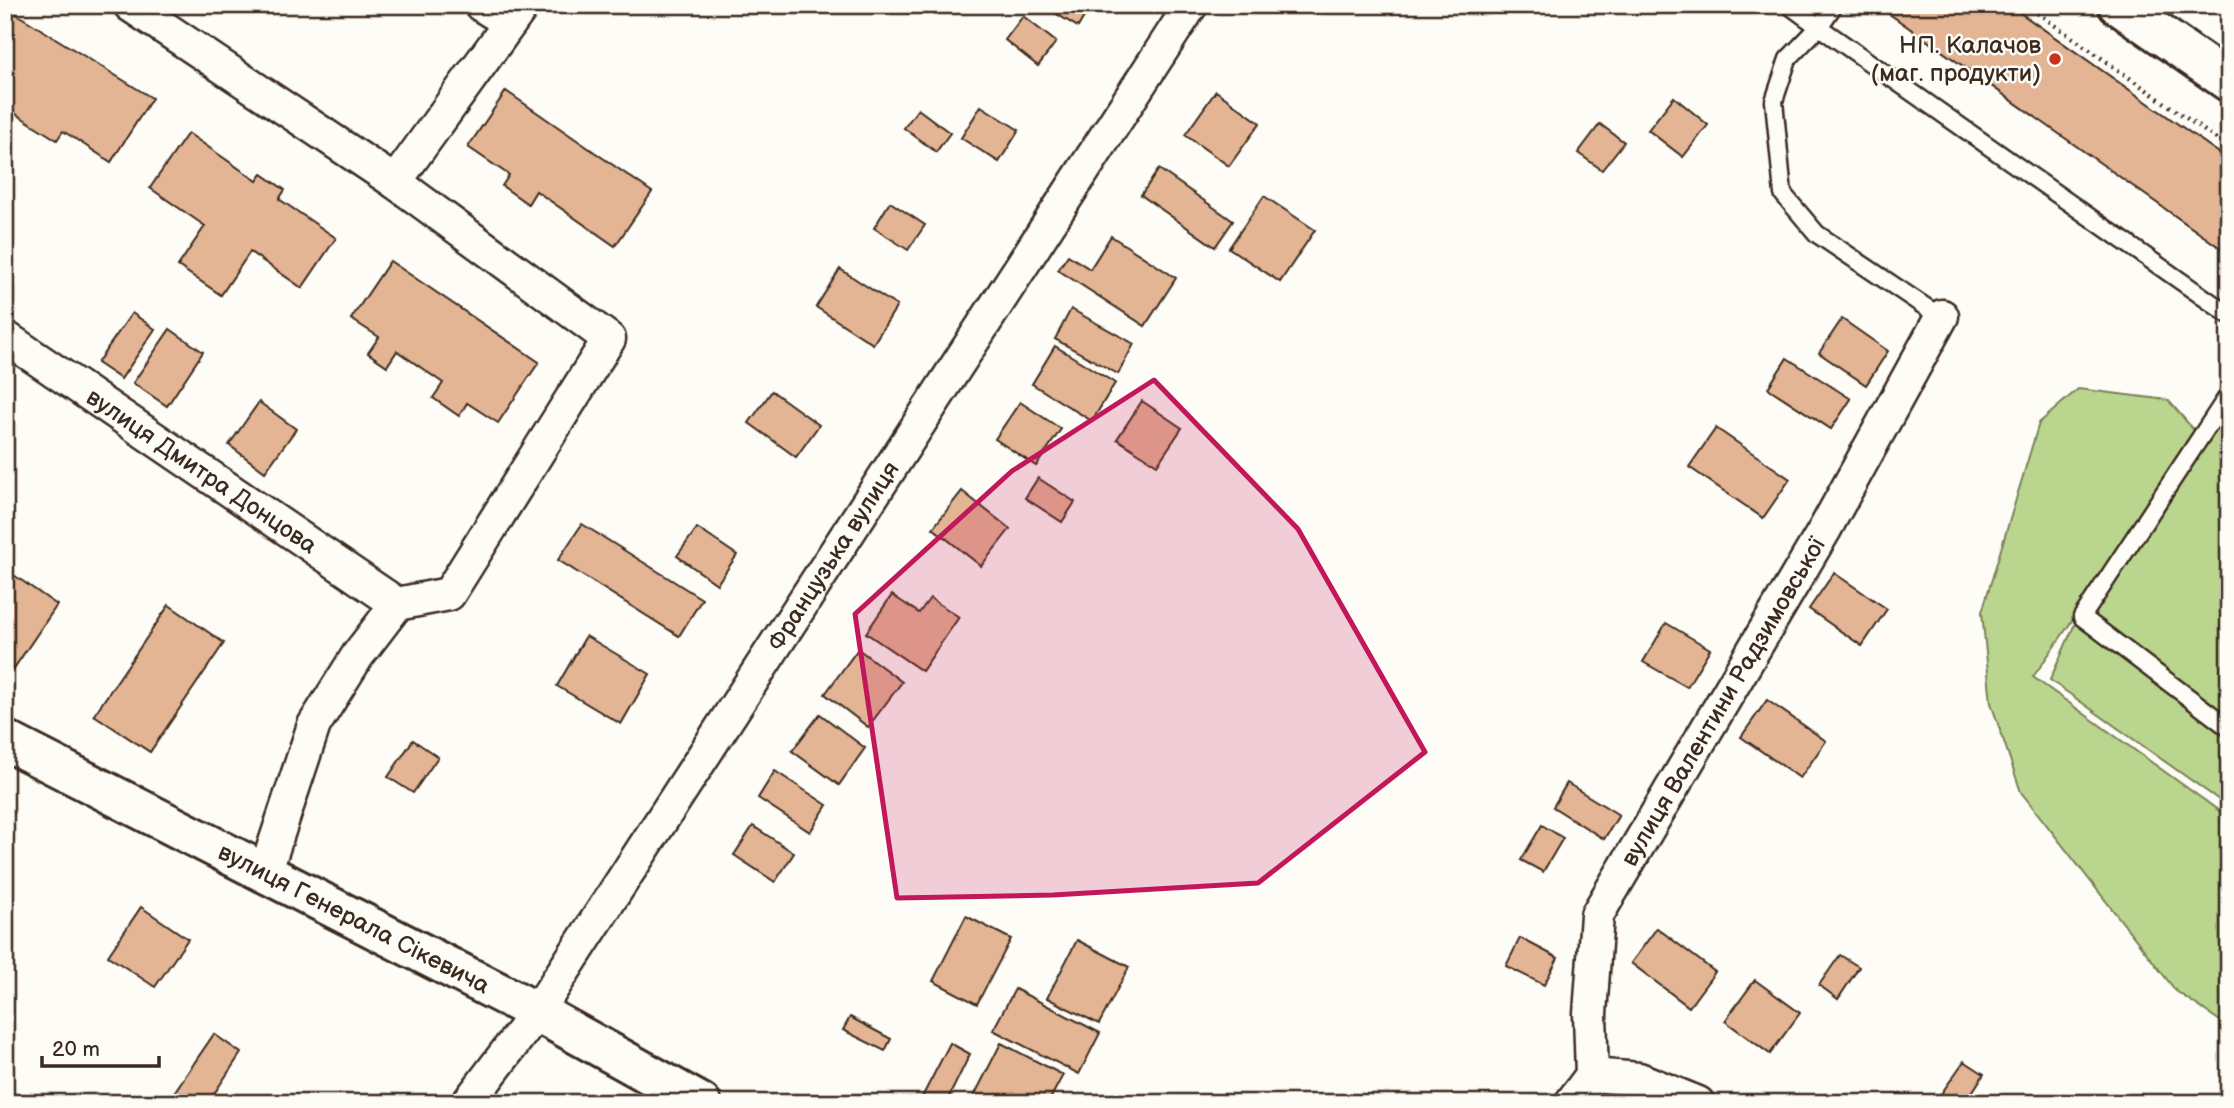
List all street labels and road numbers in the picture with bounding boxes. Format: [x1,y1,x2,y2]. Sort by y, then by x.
street label: вулиця Дмитра Донцова [81,382,323,560]
street label: Французька вулиця [761,456,905,656]
street label: вулиця Валентини Радзимовської [1615,531,1832,871]
street label: вулиця Генерала Сікевича [213,837,495,1000]

